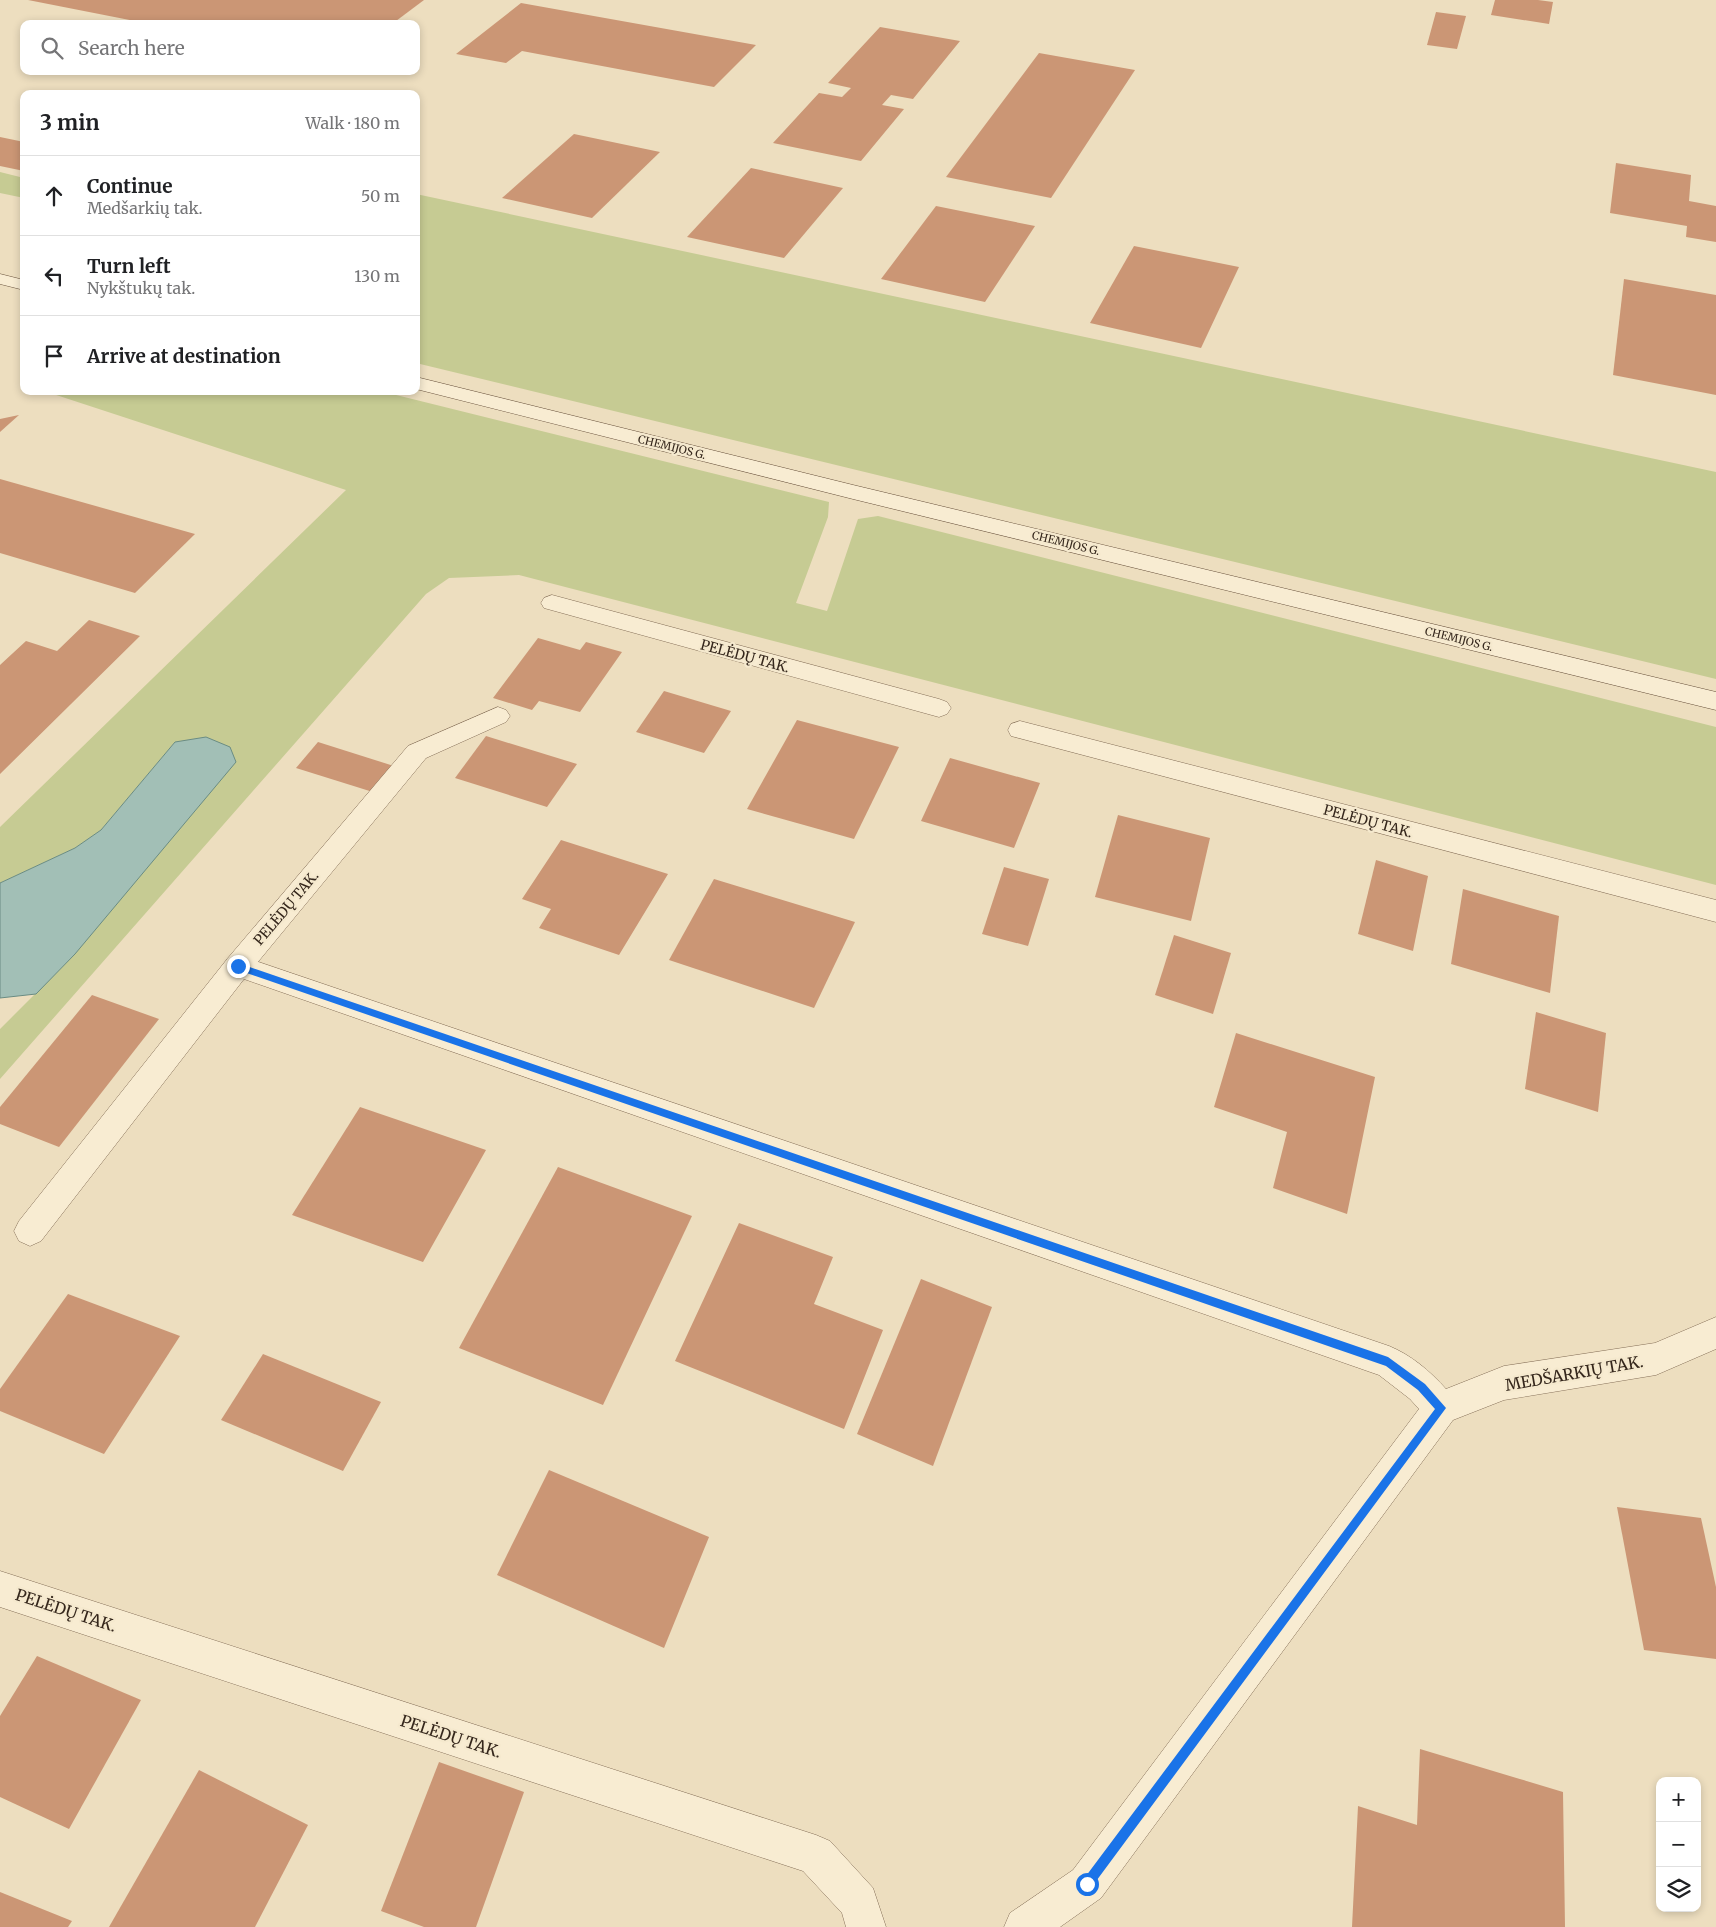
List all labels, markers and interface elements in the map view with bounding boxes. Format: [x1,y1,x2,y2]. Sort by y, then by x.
search box [20,20,420,75]
icon: search [38,34,66,62]
text: Search here [78,36,185,60]
text: 3 min [40,109,99,136]
text: Walk · 180 m [305,113,400,133]
text: Continue [87,174,173,198]
icon: ahead [40,182,68,210]
text: 50 m [361,186,400,206]
text: Medšarkių tak. [87,198,203,218]
text: Turn left [87,254,171,278]
icon: left [40,262,68,290]
text: 130 m [354,266,400,286]
text: Nykštukų tak. [87,278,195,298]
icon: arrive [40,342,68,370]
text: Arrive at destination [87,344,281,368]
street label: CHEMIJOS G. [637,432,708,462]
street label: CHEMIJOS G. [1031,528,1102,558]
street label: CHEMIJOS G. [1424,624,1495,654]
street label: PELĖDŲ TAK. [698,635,792,677]
street label: PELĖDŲ TAK. [1321,800,1415,842]
street label: PELĖDŲ TAK. [250,867,322,949]
route end [227,955,250,978]
street label: MEDŠARKIŲ TAK. [1503,1351,1645,1395]
street label: PELĖDŲ TAK. [13,1584,119,1636]
street label: PELĖDŲ TAK. [398,1710,504,1762]
map controls [1656,1777,1701,1912]
button: + [1656,1777,1701,1822]
button: − [1656,1822,1701,1867]
button: layers [1656,1867,1701,1912]
route start [1076,1873,1099,1896]

